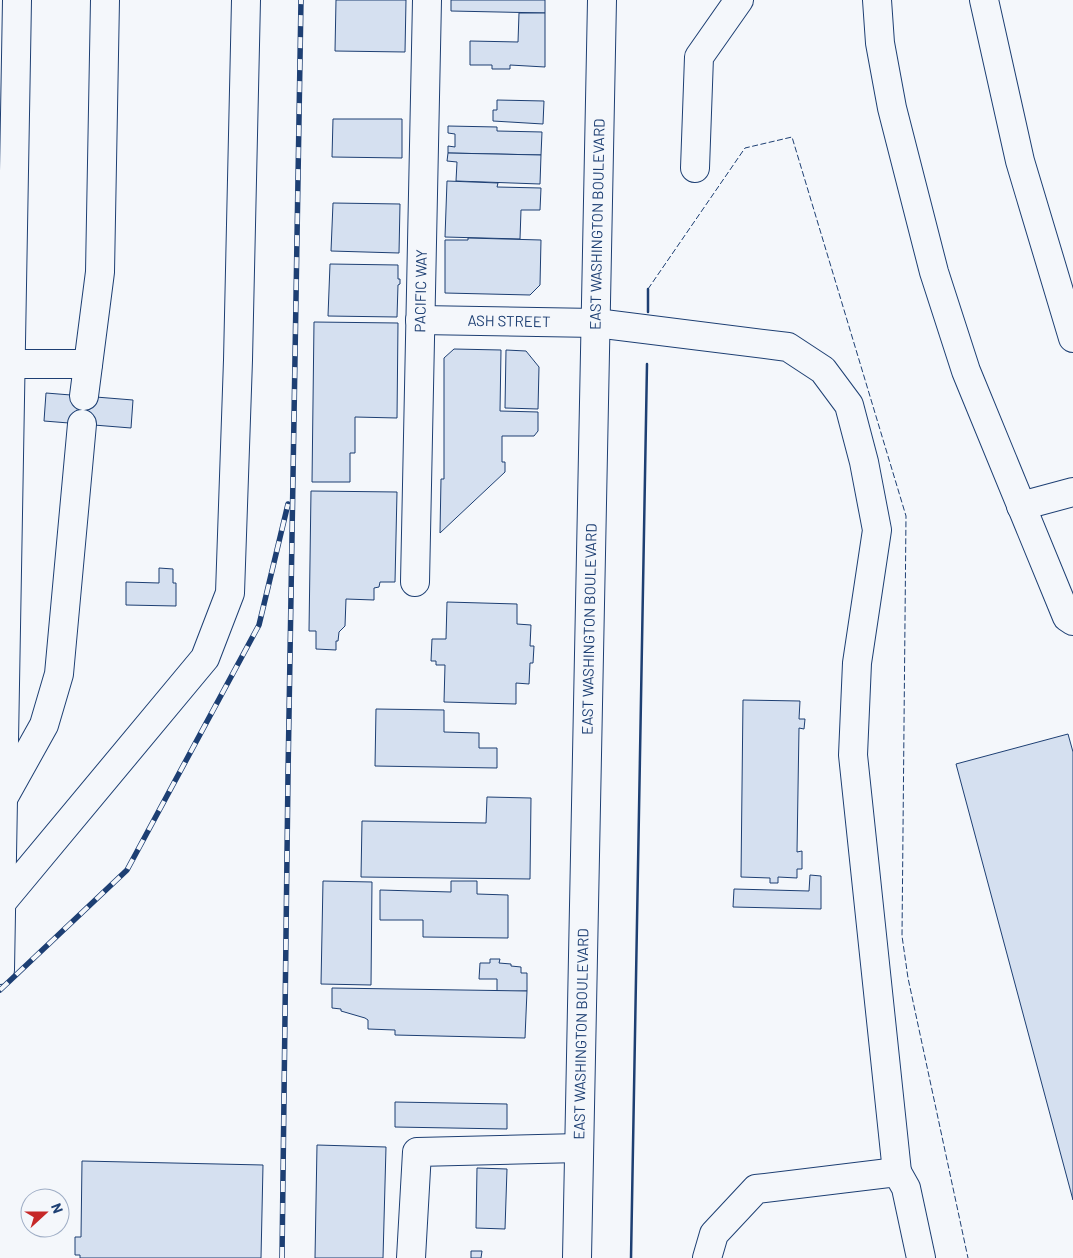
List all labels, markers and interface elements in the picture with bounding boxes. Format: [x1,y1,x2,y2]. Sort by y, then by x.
street label: EAST WASHINGTON BOULEVARD [585,118,608,330]
street label: PACIFIC WAY [410,249,430,333]
street label: ASH STREET [467,311,551,330]
street label: EAST WASHINGTON BOULEVARD [577,523,600,735]
street label: EAST WASHINGTON BOULEVARD [569,928,592,1140]
north arrow [20,1188,70,1238]
text: N [48,1201,67,1216]

